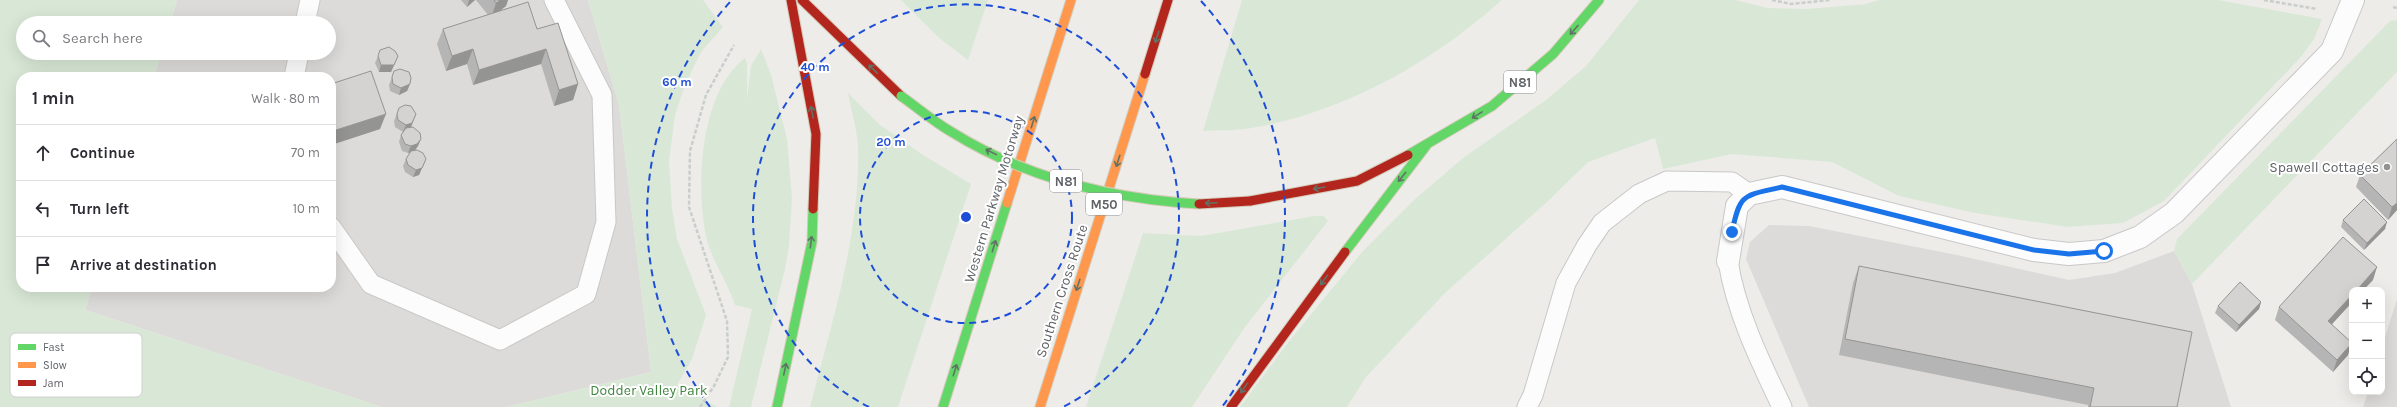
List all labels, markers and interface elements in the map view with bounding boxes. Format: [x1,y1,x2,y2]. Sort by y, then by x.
search box [16,16,336,60]
one-way arrow [1570,24,1579,34]
icon: search [30,27,52,49]
text: Search here [62,29,143,47]
one-way arrow [1153,31,1160,44]
text: 40 m [800,60,830,74]
one-way arrow [868,64,878,74]
road number: N81 [1504,71,1536,93]
text: 60 m [662,75,692,89]
text: 1 min [32,88,75,108]
text: Walk · 80 m [251,91,320,106]
one-way arrow [808,106,816,119]
one-way arrow [1472,111,1483,119]
street label: Western Parkway Motorway [960,113,1028,285]
one-way arrow [1030,115,1037,128]
text: 20 m [876,135,906,149]
icon: ahead [32,142,54,164]
text: Continue [70,144,135,162]
text: 70 m [291,145,320,160]
one-way arrow [985,148,997,155]
one-way arrow [1113,155,1121,167]
place label: Spawell Cottages [2269,159,2379,176]
marker: Spawell Cottages [2382,162,2392,172]
road number: N81 [1050,170,1082,192]
one-way arrow [1398,171,1406,182]
one-way arrow [1313,185,1326,193]
road number: M50 [1086,193,1122,215]
icon: left [32,198,54,220]
one-way arrow [1205,199,1218,206]
text: Turn left [70,200,129,218]
text: 10 m [293,201,320,216]
centre of rings [959,210,973,224]
street label: Southern Cross Route [1032,222,1092,360]
route end [1723,223,1741,241]
one-way arrow [807,236,815,249]
one-way arrow [991,239,998,252]
route start [2095,242,2113,260]
icon: arrive [32,254,54,276]
text: Arrive at destination [70,256,217,274]
one-way arrow [1319,275,1328,286]
one-way arrow [1074,278,1081,291]
map controls [2349,287,2385,395]
button: + [2349,287,2385,323]
button: − [2349,323,2385,359]
legend [10,333,142,397]
text: Fast [43,341,64,354]
text: Slow [43,359,67,372]
button: locate [2349,359,2385,395]
one-way arrow [781,363,789,376]
one-way arrow [952,363,959,376]
text: Jam [43,377,64,390]
park label: Dodder Valley Park [590,382,708,399]
one-way arrow [1240,383,1248,394]

